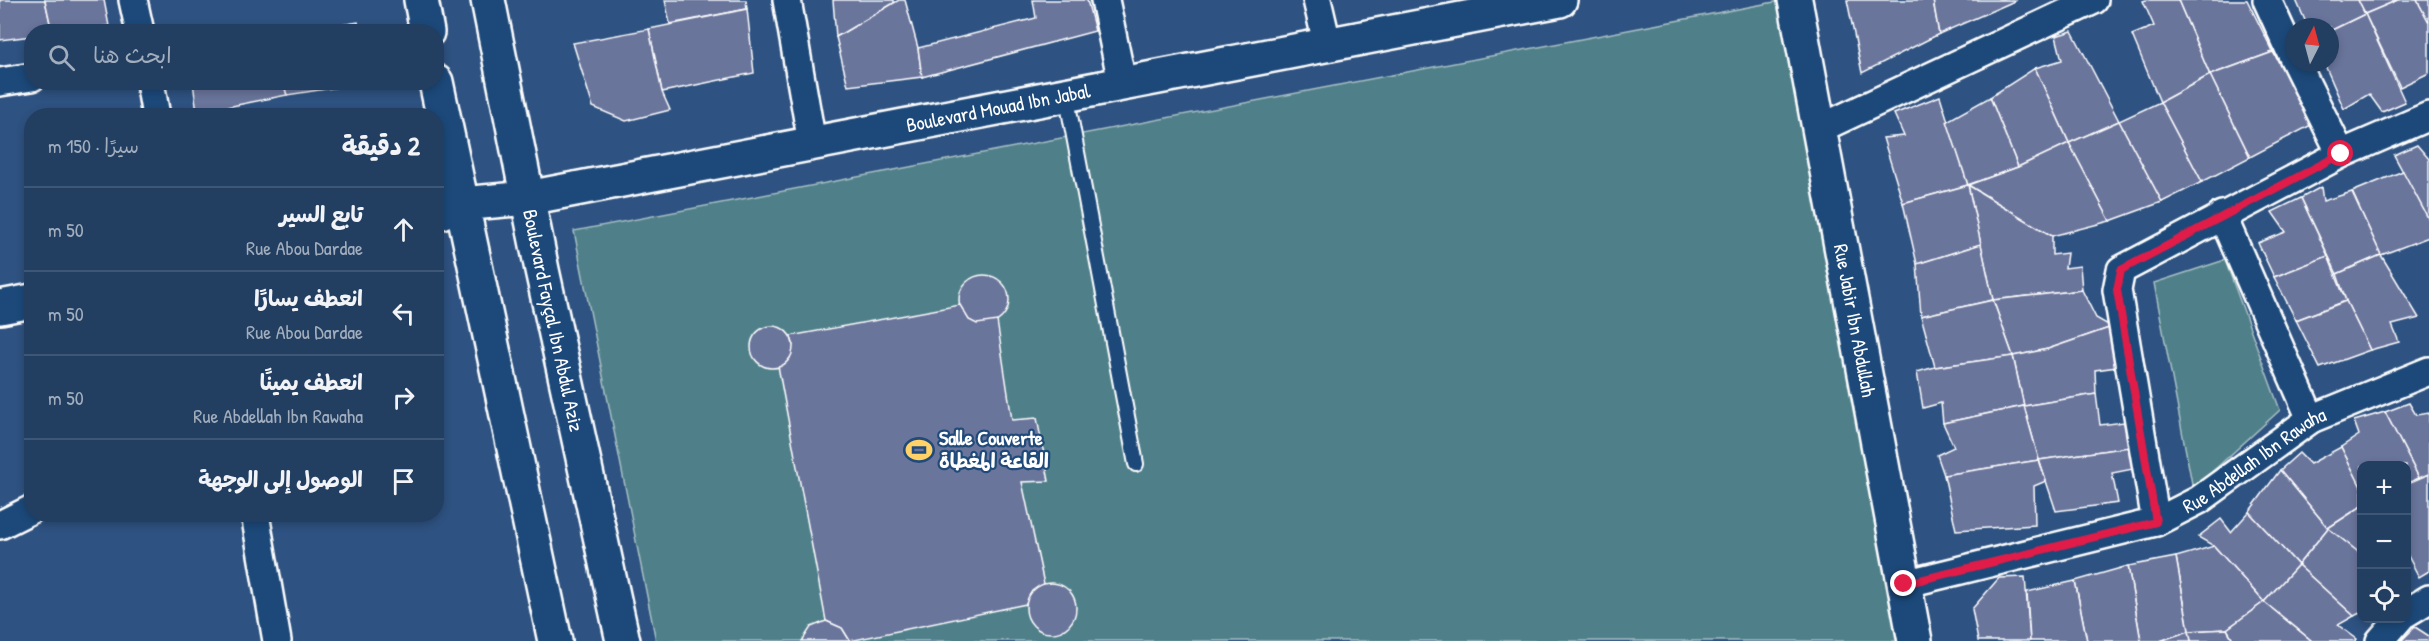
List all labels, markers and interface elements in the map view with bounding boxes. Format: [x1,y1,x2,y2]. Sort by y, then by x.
north arrow [2285,18,2339,72]
search box [24,24,444,90]
text: ابحث هنا [93,40,172,70]
icon: search [45,41,78,74]
street label: Boulevard Mouad Ibn Jabal [904,76,1093,138]
text: 2 دقيقة [342,128,420,163]
text: سيرًا · 150 m [48,132,139,159]
route start [2327,140,2353,166]
text: تابع السير [280,199,363,229]
street label: Boulevard Fayçal Ibn Abdul Aziz [517,207,591,434]
icon: ahead [387,213,420,246]
text: 50 m [48,216,84,243]
text: Rue Abou Dardae [246,234,363,261]
street label: Rue Jabir Ibn Abdullah [1828,242,1883,399]
text: انعطف يسارًا [254,283,363,313]
icon: left [387,297,420,330]
text: 50 m [48,300,84,327]
text: Rue Abou Dardae [246,318,363,345]
text: انعطف يمينًا [260,367,363,397]
icon: right [387,381,420,414]
text: 50 m [48,384,84,411]
street label: Rue Abdellah Ibn Rawaha [2178,400,2330,519]
text: Rue Abdellah Ibn Rawaha [193,402,363,429]
place label: Salle Couverte القاعة المغطاة [939,424,1049,474]
sports icon: Salle Couverte القاعة المغطاة [904,435,934,465]
map controls [2357,461,2411,623]
button: + [2357,461,2411,515]
text: الوصول إلى الوجهة [198,464,363,494]
icon: arrive [387,465,420,498]
button: − [2357,515,2411,569]
button: locate [2357,569,2411,623]
route end [1890,570,1916,596]

